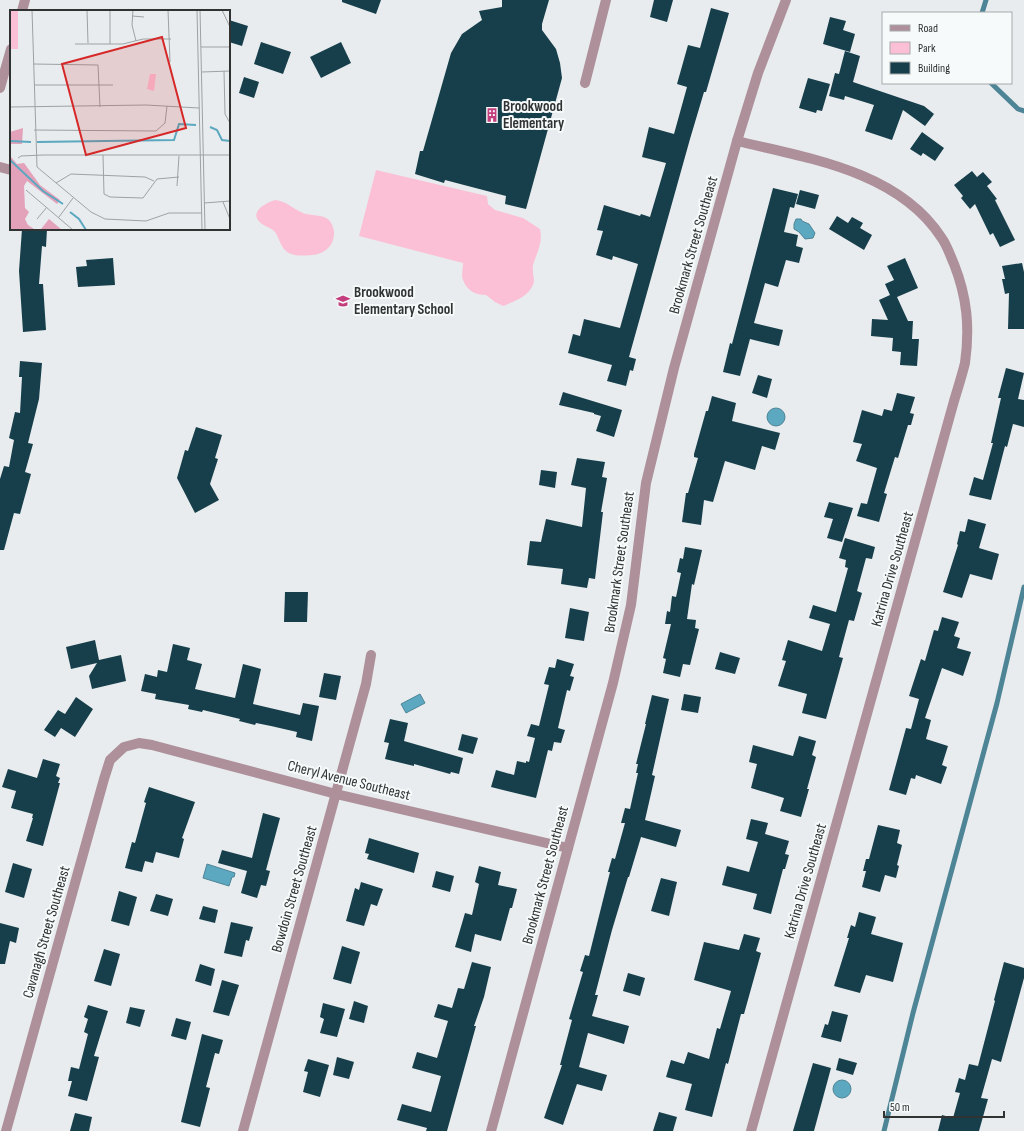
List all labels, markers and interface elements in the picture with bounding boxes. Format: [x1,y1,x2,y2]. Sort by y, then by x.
inset map [10,10,230,230]
legend [882,12,1012,84]
text: Road [918,21,938,36]
text: Park [918,41,936,56]
text: Building [918,61,950,76]
place label: Brookwood Elementary [503,97,565,133]
building icon: Brookwood Elementary [484,107,500,123]
street label: Brookmark Street Southeast [665,174,722,316]
place label: Brookwood Elementary School [354,283,453,319]
school or university icon: Brookwood Elementary School [335,293,351,309]
street label: Brookmark Street Southeast [600,490,639,634]
street label: Katrina Drive Southeast [867,509,918,629]
street label: Cheryl Avenue Southeast [286,756,413,805]
street label: Brookmark Street Southeast [518,803,573,946]
street label: Katrina Drive Southeast [780,821,831,941]
street label: Bowdoin Street Southeast [267,823,322,955]
street label: Cavanagh Street Southeast [19,863,75,1000]
scale bar [884,1093,1004,1119]
text: 50 m [890,1100,910,1115]

